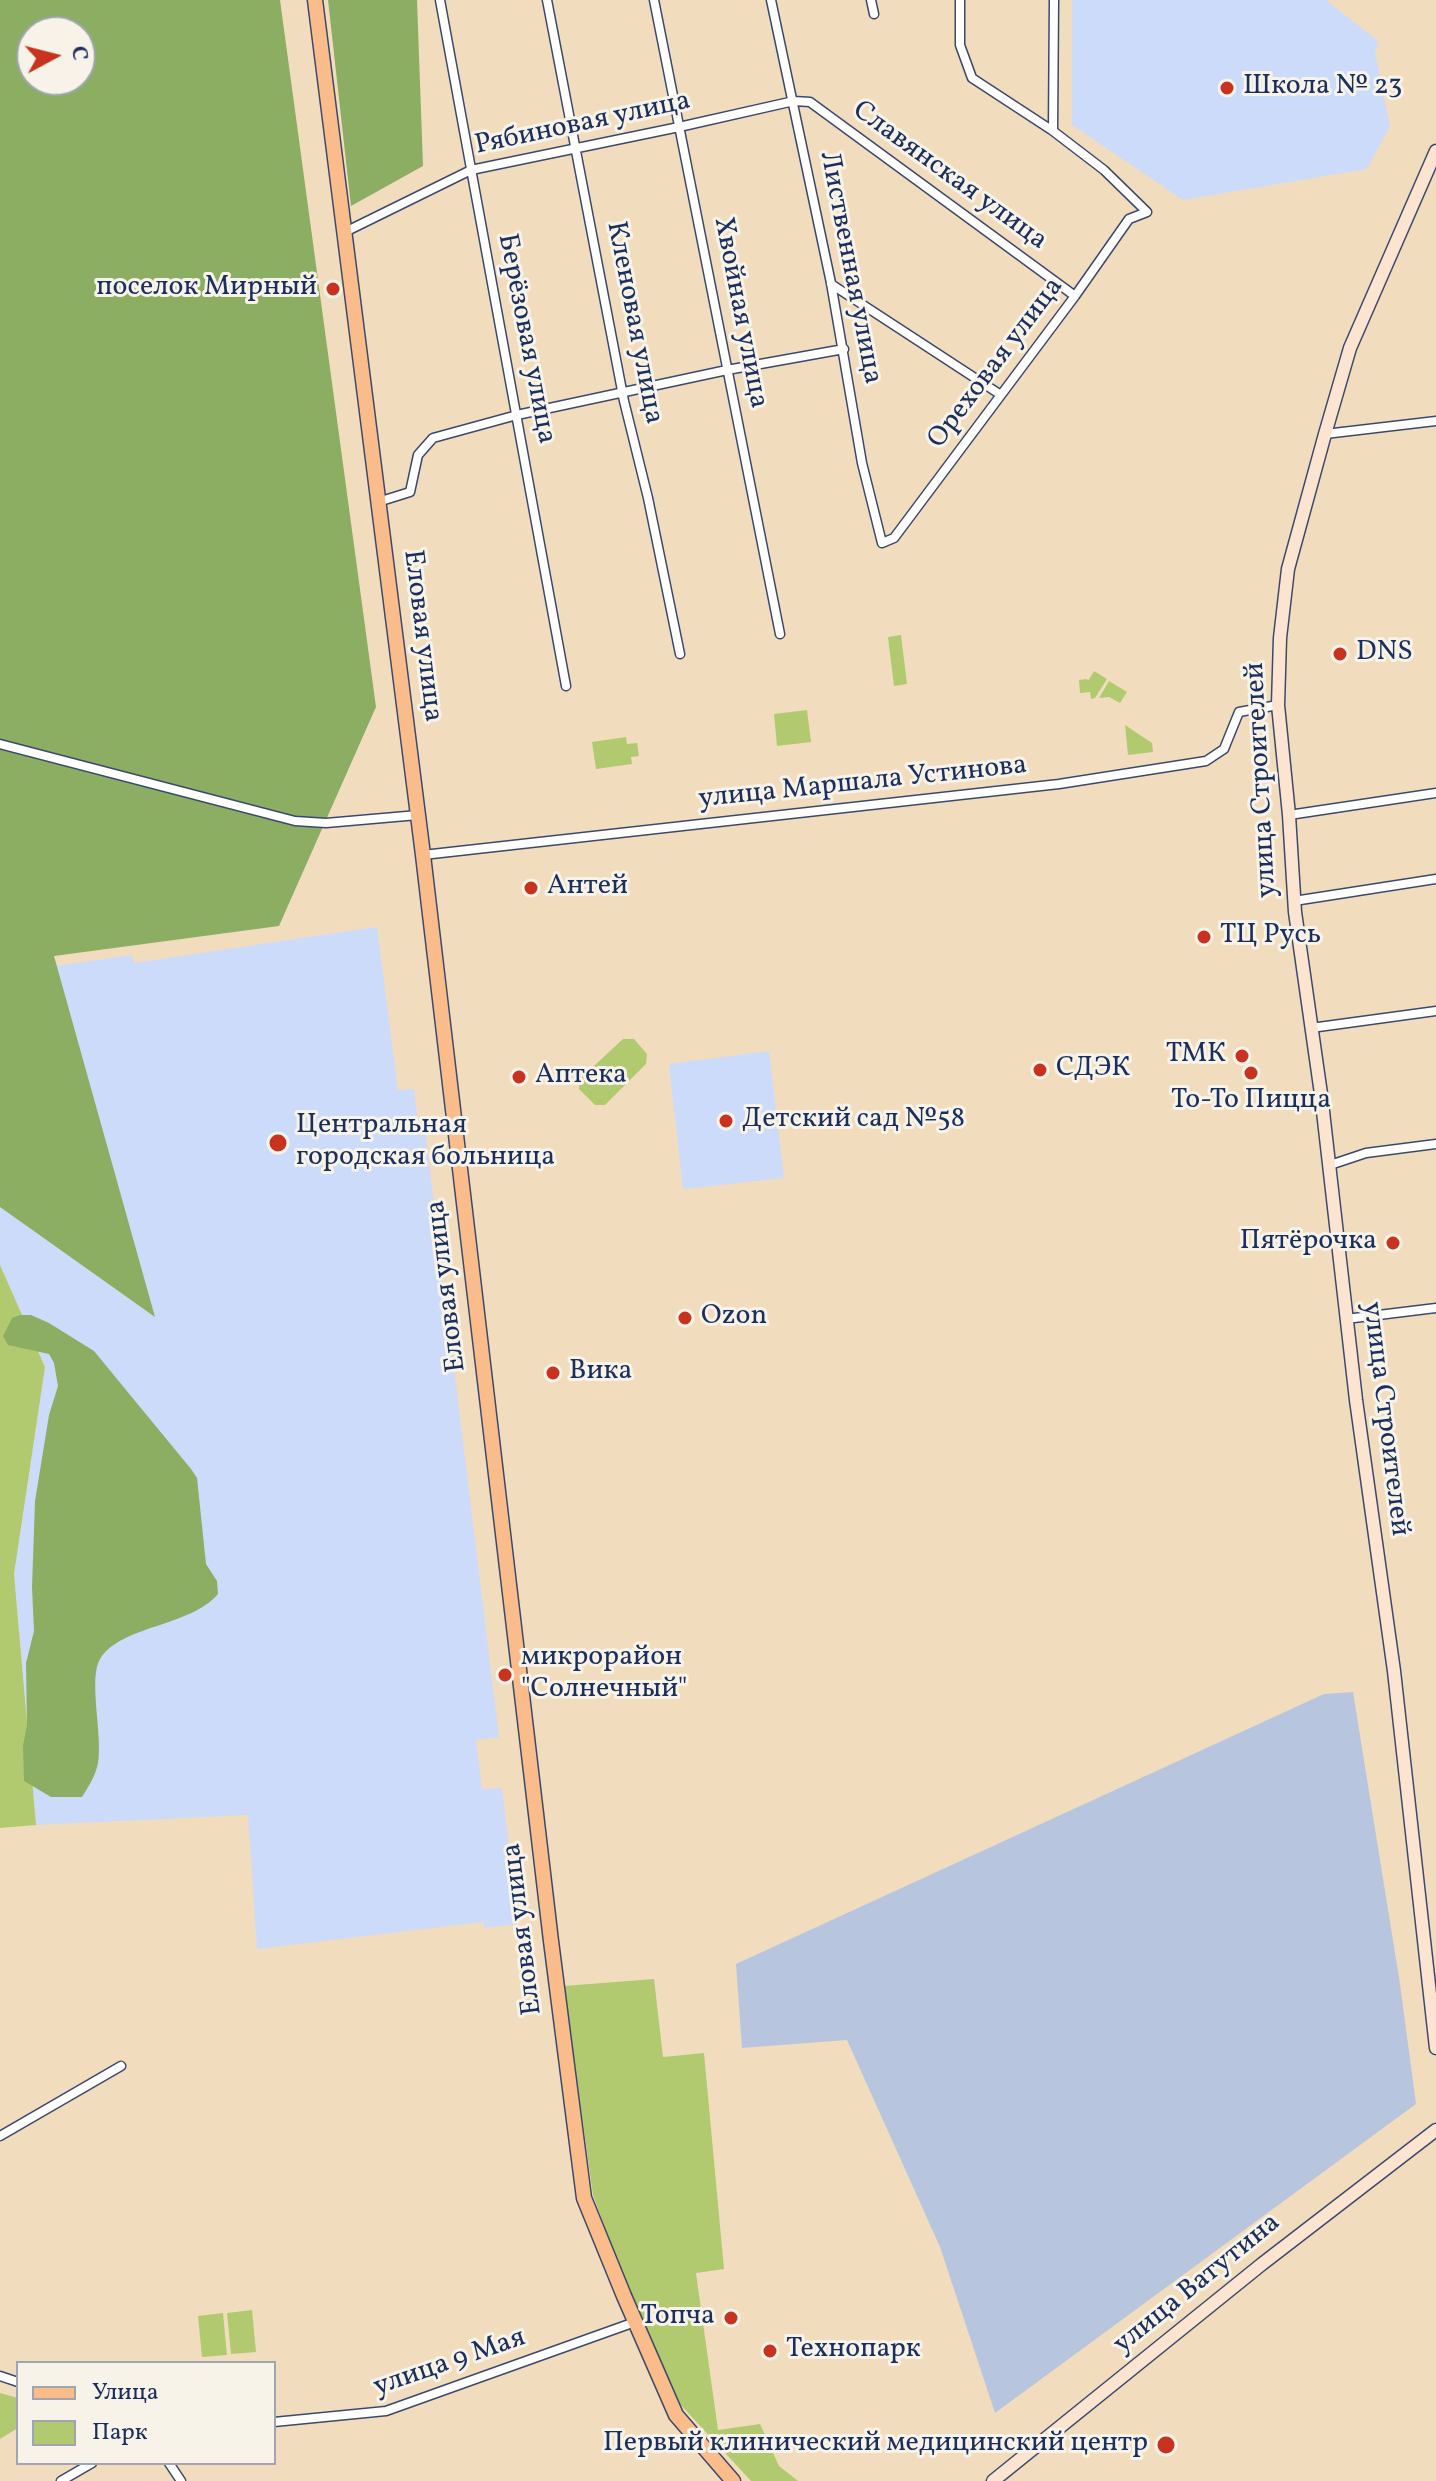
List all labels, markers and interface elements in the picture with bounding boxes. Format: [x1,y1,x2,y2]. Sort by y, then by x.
north arrow [16,16,96,96]
text: С [62,44,95,62]
place label: Школа № 23 [1243,71,1402,105]
marker: Школа № 23 [1218,79,1236,97]
street label: Рябиновая улица [472,86,694,164]
street label: Славянская улица [845,95,1053,259]
street label: Лиственная улица [810,149,888,387]
street label: Хвойная улица [704,215,774,411]
street label: Кленовая улица [597,219,669,427]
street label: Берёзовая улица [488,231,562,447]
place label: поселок Мирный [96,272,317,306]
street label: Ореховая улица [922,272,1072,456]
marker: поселок Мирный [324,280,342,298]
street label: Еловая улица [394,548,448,724]
place label: DNS [1356,637,1413,671]
marker: DNS [1331,645,1349,663]
street label: улица Строителей [1240,661,1286,899]
street label: улица Маршала Устинова [697,750,1029,818]
place label: Антей [547,871,628,905]
marker: Антей [522,879,540,897]
place label: ТЦ Русь [1220,920,1321,954]
marker: ТЦ Русь [1195,928,1213,946]
place label: ТМК [1166,1039,1226,1073]
marker: ТМК [1233,1047,1251,1065]
place label: СДЭК [1056,1053,1130,1087]
place label: Аптека [535,1060,627,1094]
marker: СДЭК [1031,1061,1049,1079]
marker: То-То Пицца [1242,1064,1260,1082]
marker: Аптека [510,1068,528,1086]
place label: То-То Пицца [1171,1085,1331,1119]
place label: Детский сад №58 [742,1104,965,1138]
place label: Центральная городская больница [296,1110,555,1176]
marker: Детский сад №58 [717,1112,735,1130]
marker: Центральная городская больница [267,1132,289,1154]
street label: Еловая улица [421,1198,475,1374]
place label: Пятёрочка [1240,1226,1377,1260]
marker: Пятёрочка [1384,1234,1402,1252]
street label: улица Строителей [1353,1300,1415,1538]
place label: Ozon [701,1301,767,1335]
marker: Ozon [676,1309,694,1327]
place label: Вика [569,1356,632,1390]
marker: Вика [544,1364,562,1382]
place label: микрорайон "Солнечный" [521,1642,687,1708]
marker: микрорайон "Солнечный" [496,1666,514,1684]
street label: Еловая улица [497,1841,551,2017]
street label: улица Ватутина [1108,2207,1288,2363]
place label: Топча [640,2301,715,2335]
marker: Топча [722,2309,740,2327]
street label: улица 9 Мая [370,2322,530,2406]
place label: Технопарк [786,2334,921,2368]
marker: Технопарк [761,2342,779,2360]
legend [16,2361,276,2465]
text: Улица [92,2376,159,2410]
text: Парк [92,2416,148,2450]
place label: Первый клинический медицинский центр [603,2428,1148,2462]
marker: Первый клинический медицинский центр [1155,2434,1177,2456]

